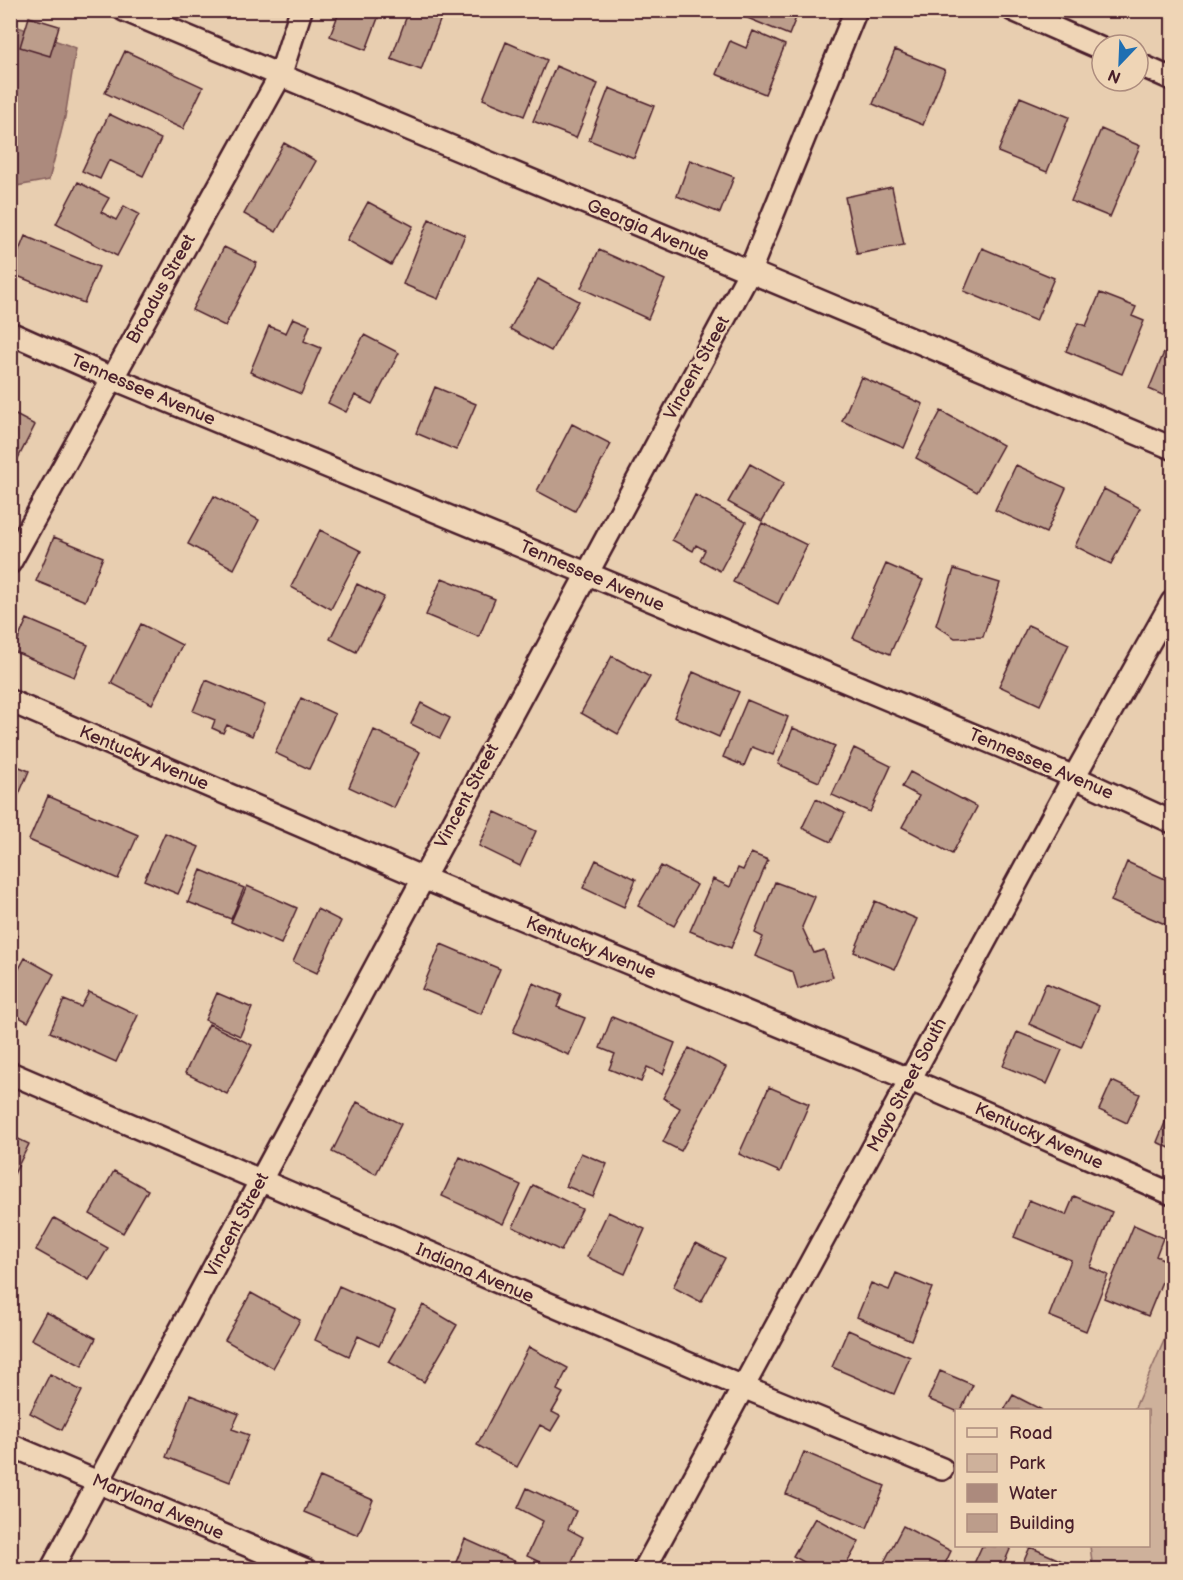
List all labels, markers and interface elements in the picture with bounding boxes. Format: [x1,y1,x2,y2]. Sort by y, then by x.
north arrow [1090,33,1150,93]
text: N [1105,64,1124,87]
street label: Georgia Avenue [584,195,713,265]
street label: Broadus Street [122,230,200,347]
street label: Vincent Street [660,312,734,424]
street label: Tennessee Avenue [68,350,219,430]
street label: Tennessee Avenue [517,536,668,616]
street label: Kentucky Avenue [76,721,212,795]
street label: Tennessee Avenue [966,724,1117,804]
street label: Vincent Street [431,740,504,852]
street label: Kentucky Avenue [523,912,660,984]
street label: Mayo Street South [863,1014,951,1155]
street label: Kentucky Avenue [971,1098,1107,1174]
street label: Vincent Street [201,1169,274,1281]
street label: Indiana Avenue [413,1239,537,1307]
legend [955,1409,1150,1547]
text: Road [1009,1423,1053,1444]
text: Park [1009,1453,1045,1474]
street label: Maryland Avenue [89,1470,227,1544]
text: Water [1009,1483,1057,1504]
text: Building [1009,1513,1075,1534]

